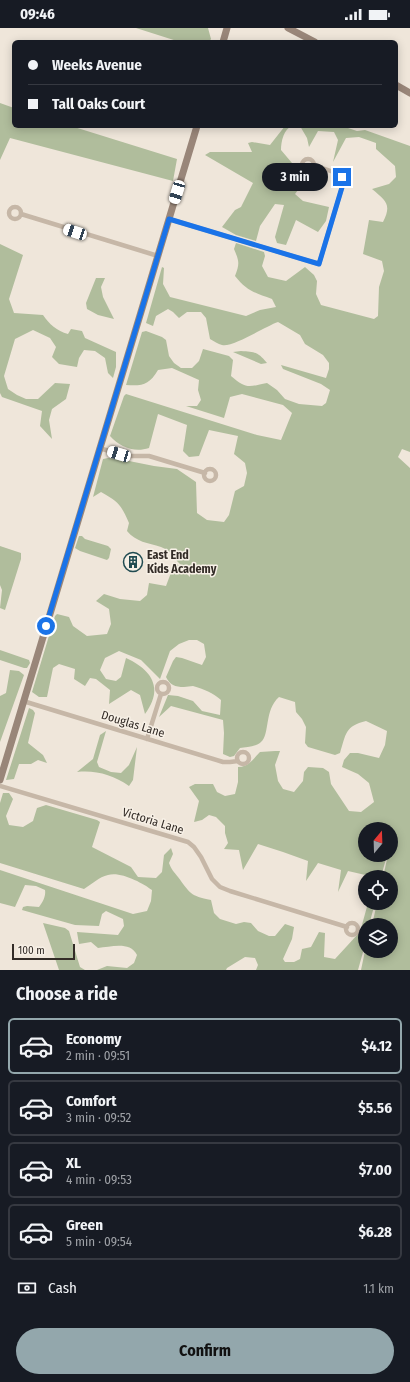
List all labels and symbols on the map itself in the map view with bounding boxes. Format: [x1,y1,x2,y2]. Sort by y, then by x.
callout: 3 min [262,163,328,191]
route end [333,168,351,186]
car [168,179,186,205]
car [62,223,88,241]
car [106,445,132,463]
place label: East End Kids Academy [147,548,217,576]
building icon: East End Kids Academy [122,551,144,573]
route start [37,617,55,635]
street label: Douglas Lane [100,708,166,740]
street label: Victoria Lane [121,805,186,837]
north arrow [358,822,398,862]
scale bar [12,942,75,961]

